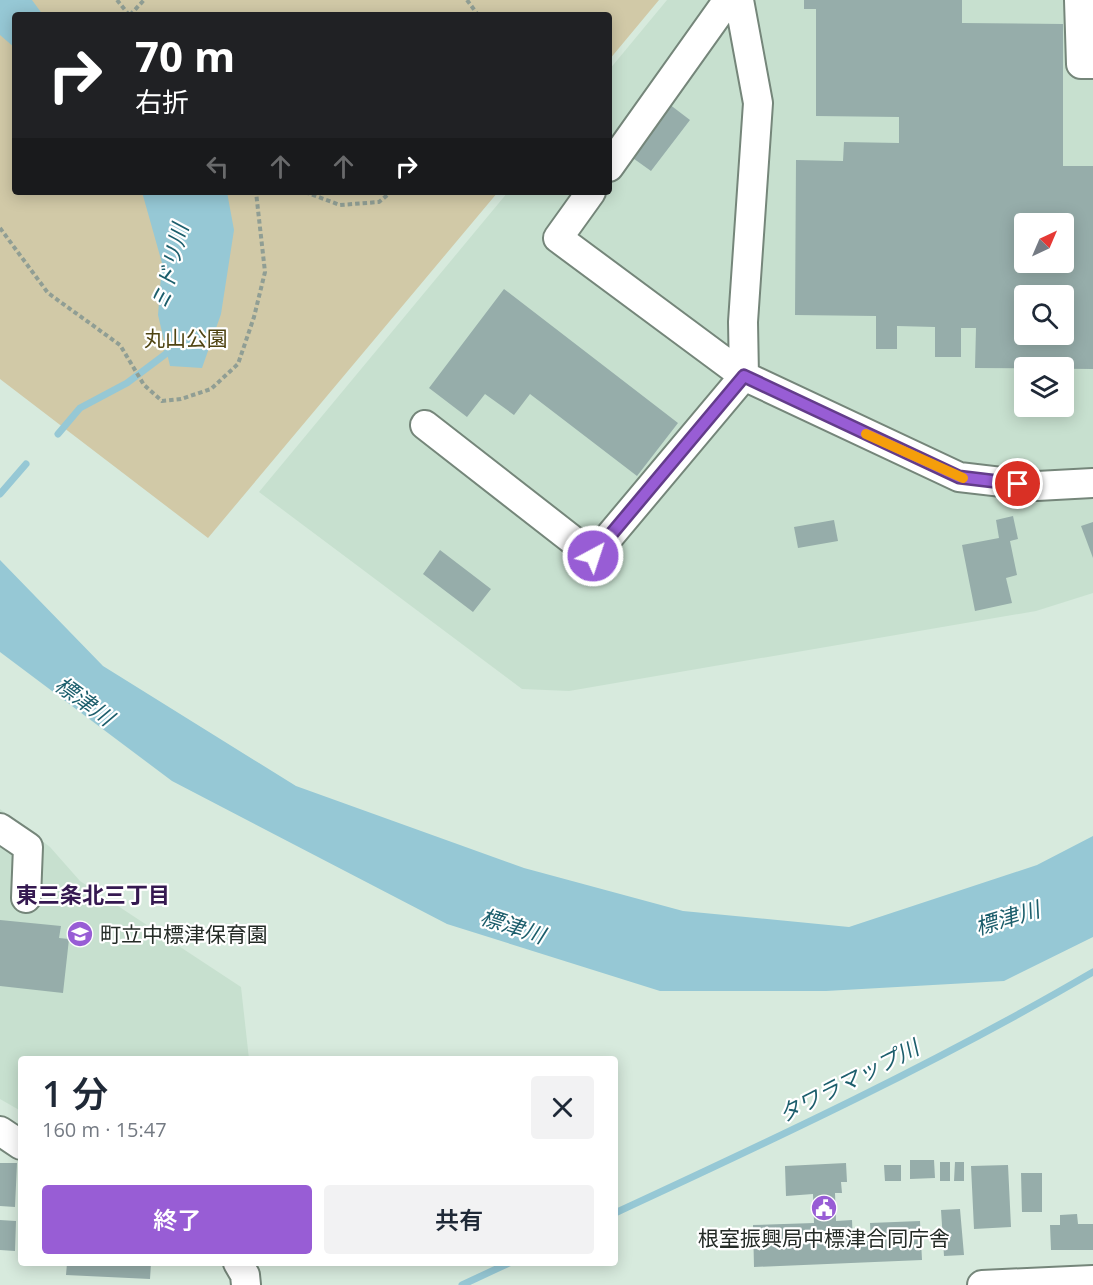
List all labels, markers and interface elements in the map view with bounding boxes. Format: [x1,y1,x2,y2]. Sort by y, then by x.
text: 70 m [135,27,235,84]
icon: right [36,36,114,114]
text: 右折 [135,83,189,120]
icon: left [201,150,234,183]
icon: ahead [264,150,297,183]
icon: ahead [327,150,360,183]
icon: right [390,150,423,183]
north arrow [1014,213,1074,273]
map controls [1014,213,1074,417]
water label: ミドリ川 [144,219,195,313]
button: search [1014,285,1074,345]
park label: 丸山公園 [144,324,228,352]
button: layers [1014,357,1074,417]
pin [992,458,1043,509]
icon: arrive [1001,467,1034,500]
position arrow [561,524,625,588]
water label: 標津川 [49,668,122,733]
district label: 東三条北三丁目 [16,879,170,909]
water label: 標津川 [971,892,1045,941]
water label: 標津川 [477,901,551,950]
school or university icon: 町立中標津保育園 [65,919,95,949]
place label: 町立中標津保育園 [100,920,268,948]
water label: タワラマップ川 [773,1031,925,1128]
text: 1 分 [42,1069,108,1118]
button: close [531,1076,594,1139]
text: 160 m · 15:47 [42,1116,167,1143]
button: 終了 [42,1185,312,1254]
button: 共有 [324,1185,594,1254]
public building icon: 根室振興局中標津合同庁舎 [809,1193,839,1223]
place label: 根室振興局中標津合同庁舎 [698,1224,950,1252]

